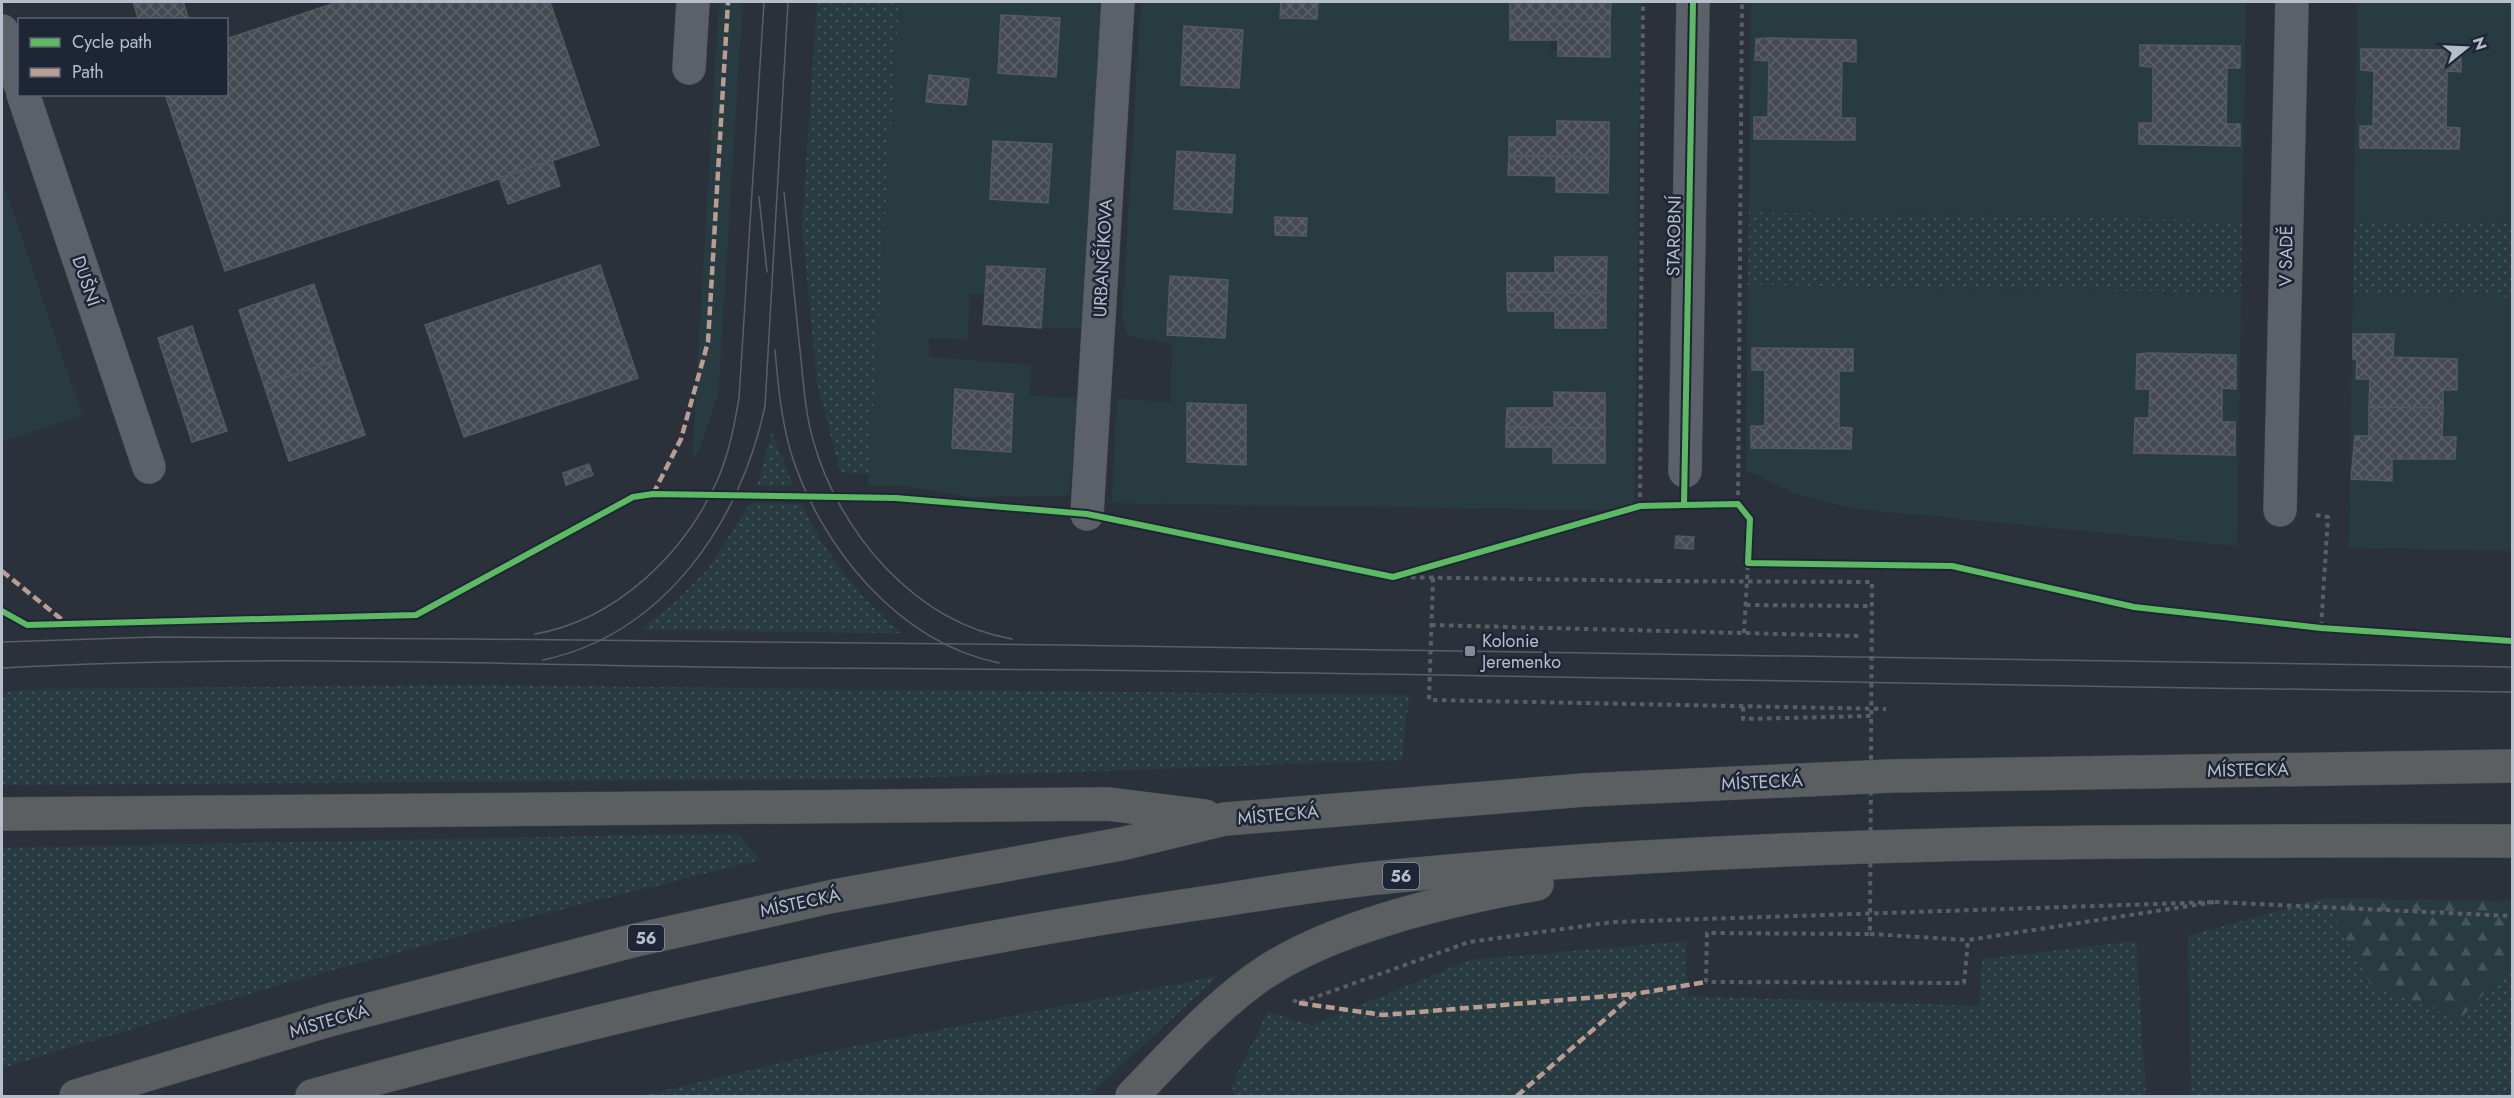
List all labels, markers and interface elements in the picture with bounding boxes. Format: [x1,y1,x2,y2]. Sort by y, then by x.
legend [18,18,228,96]
north arrow [2436,18,2496,78]
text: Cycle path [72,29,152,55]
text: N [2467,34,2493,53]
text: Path [72,59,104,85]
street label: STAROBNÍ [1660,195,1688,277]
street label: URBANČÍKOVA [1087,198,1119,318]
street label: V SADĚ [2272,225,2300,287]
street label: DUŠNÍ [65,252,107,310]
place label: Kolonie Jeremenko [1480,628,1561,675]
marker: Kolonie Jeremenko [1463,644,1477,658]
street label: MÍSTECKÁ [2207,756,2289,784]
street label: MÍSTECKÁ [1721,767,1803,797]
street label: MÍSTECKÁ [1236,798,1320,832]
road number: 56 [1383,863,1419,889]
street label: MÍSTECKÁ [757,882,843,924]
road number: 56 [628,925,664,951]
street label: MÍSTECKÁ [286,997,372,1045]

